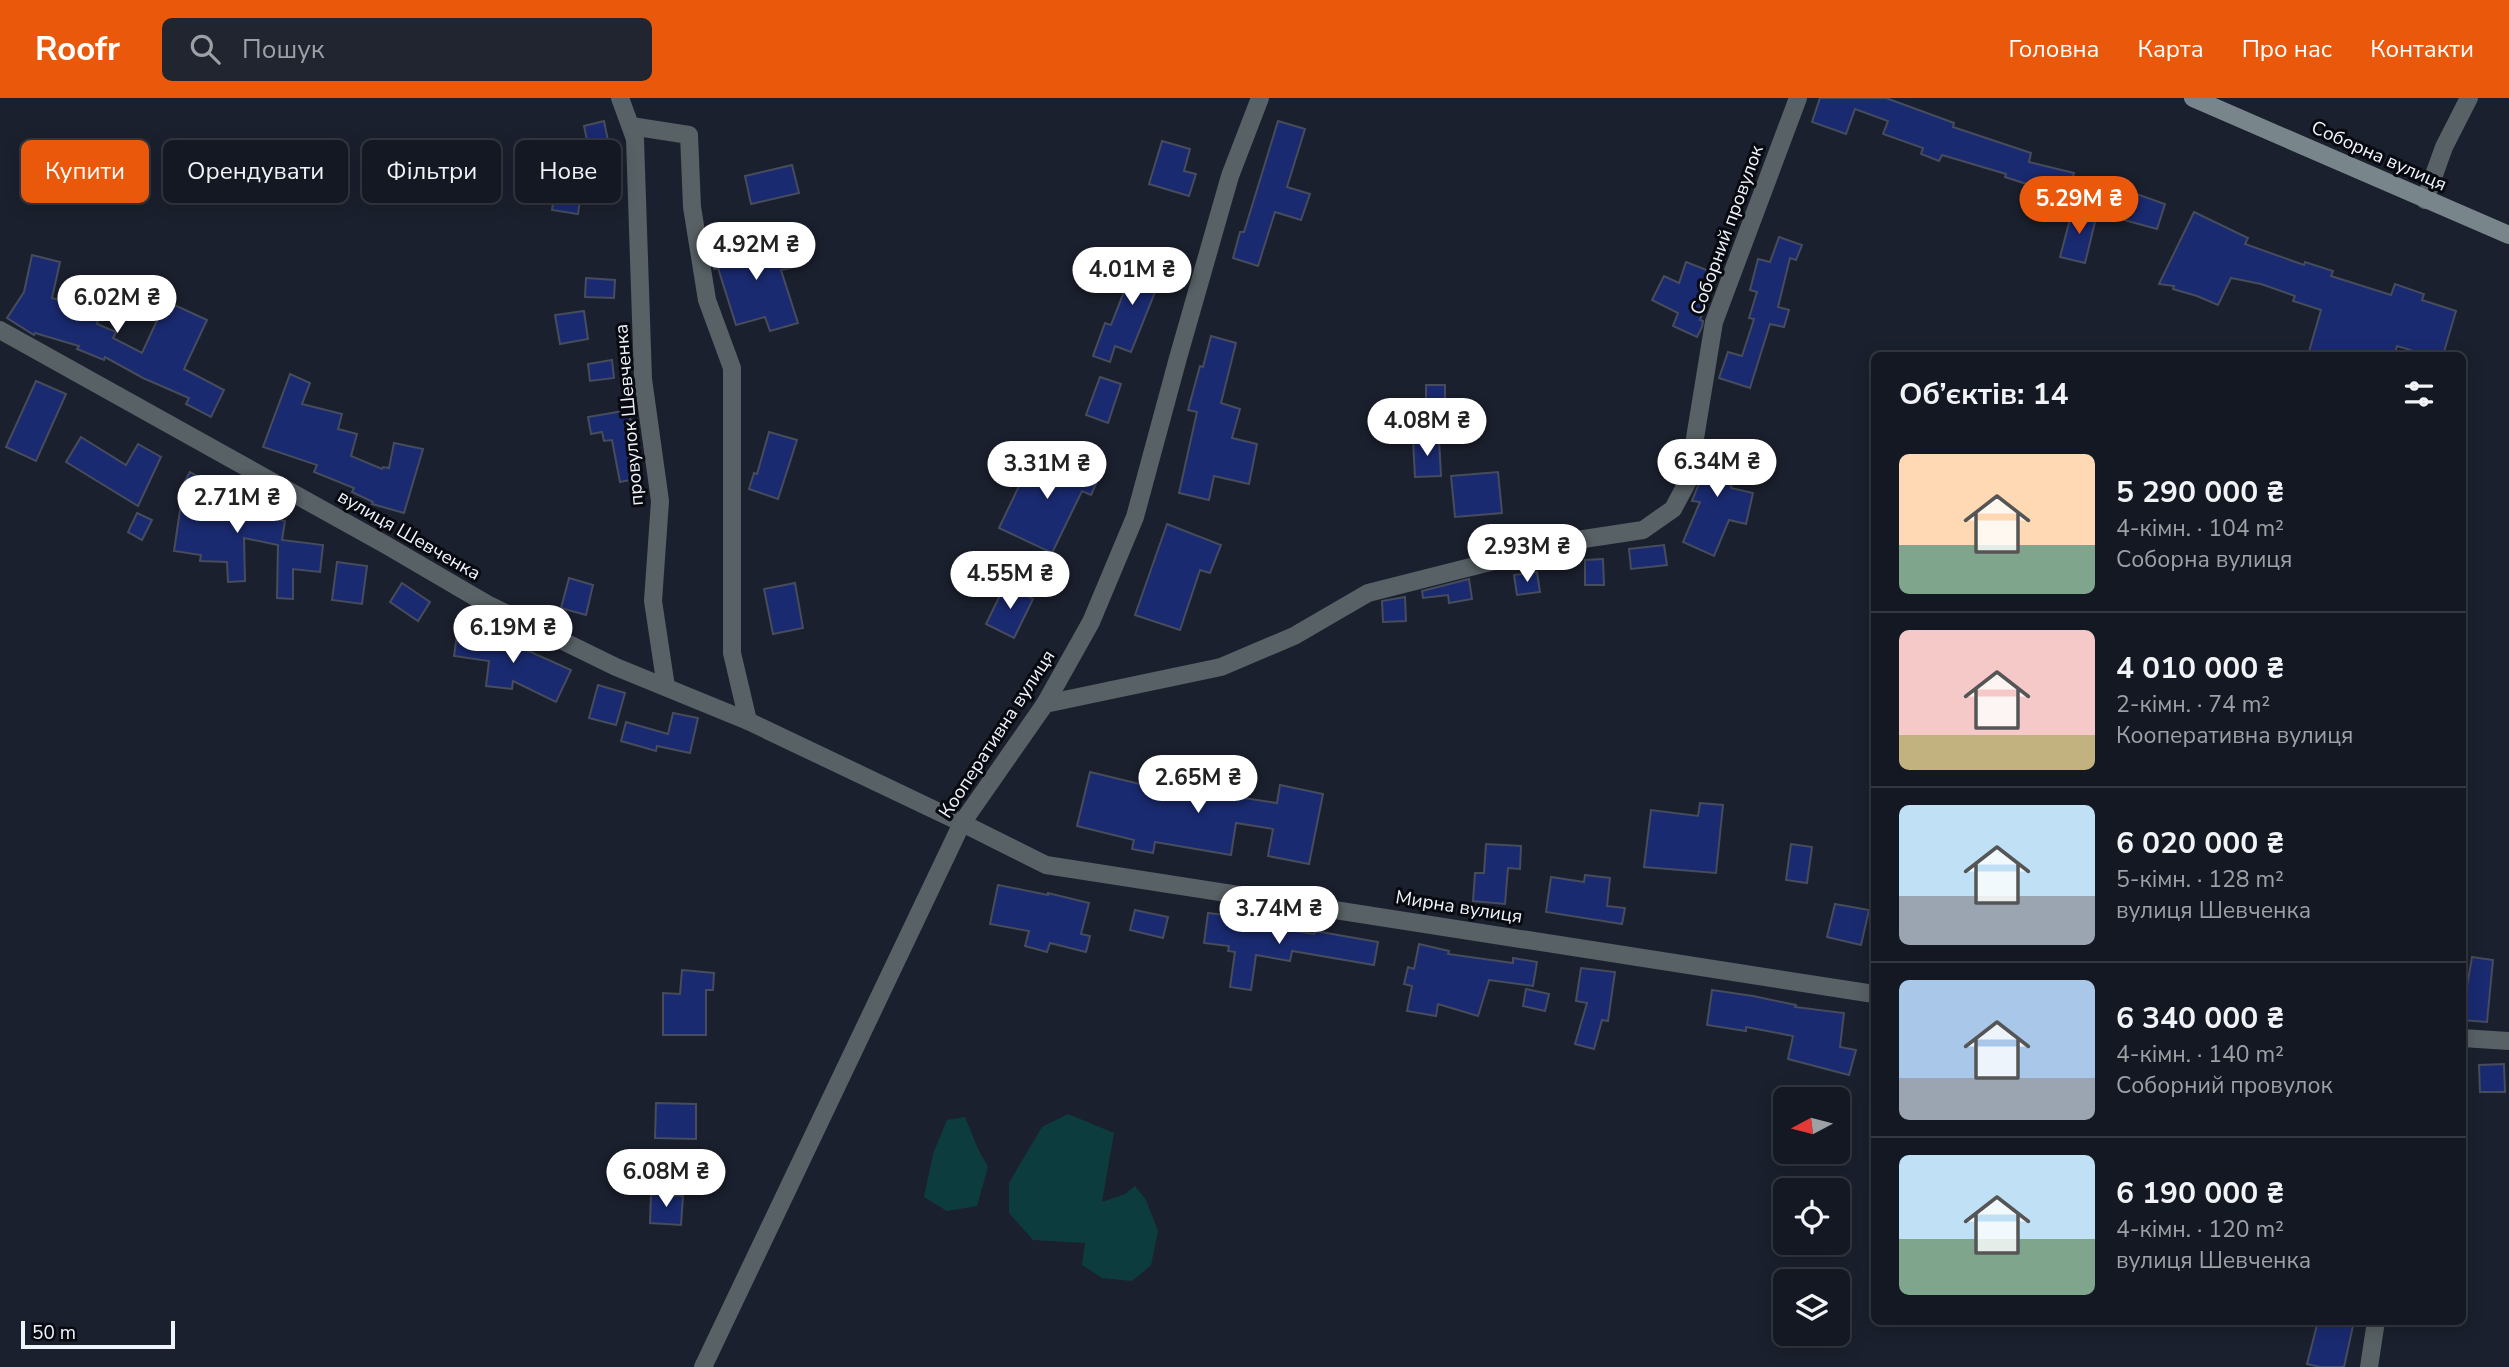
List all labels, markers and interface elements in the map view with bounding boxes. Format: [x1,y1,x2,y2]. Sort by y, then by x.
search box [162,18,652,81]
text: Roofr [35,27,120,72]
icon: search [186,30,224,68]
text: Пошук [242,32,324,67]
text: Головна [2009,33,2100,65]
text: Карта [2138,33,2204,65]
text: Про нас [2242,33,2332,65]
text: Контакти [2370,33,2474,65]
street label: Соборна вулиця [2307,114,2451,198]
chip: Купити [21,140,149,203]
chip: Орендувати [163,140,348,203]
chip: Фільтри [362,140,501,203]
chip: Нове [515,140,621,203]
street label: Соборний провулок [1684,141,1770,319]
pin: 5.29M ₴ [2014,176,2144,236]
text: 5.29M ₴ [2035,183,2123,214]
pin: 4.92M ₴ [691,222,821,282]
text: 4.92M ₴ [712,229,800,260]
pin: 4.01M ₴ [1067,248,1197,307]
text: 4.01M ₴ [1088,254,1176,285]
pin: 6.02M ₴ [52,275,182,335]
text: 6.02M ₴ [73,282,161,313]
street label: провулок Шевченка [608,323,650,507]
text: Об’єктів: 14 [1899,374,2069,415]
icon: filters [2400,375,2438,413]
pin: 4.08M ₴ [1362,398,1492,458]
text: 4.08M ₴ [1383,405,1471,436]
pin: 6.34M ₴ [1652,440,1782,499]
pin: 3.31M ₴ [982,442,1112,501]
text: 6.34M ₴ [1673,446,1761,477]
text: 3.31M ₴ [1003,448,1091,479]
text: 5 290 000 ₴ [2116,472,2284,513]
pin: 2.71M ₴ [172,476,302,535]
text: 2.71M ₴ [193,482,281,513]
icon: home [1955,482,2039,566]
street label: вулиця Шевченка [333,483,485,587]
text: 4-кімн. · 104 m² [2116,513,2284,544]
pin: 2.93M ₴ [1462,524,1592,584]
text: 2.93M ₴ [1483,531,1571,562]
text: Соборна вулиця [2116,544,2292,575]
pin: 4.55M ₴ [945,552,1075,611]
text: 4.55M ₴ [966,558,1054,589]
pin: 6.19M ₴ [448,606,578,665]
text: 6.19M ₴ [469,612,557,643]
street label: Кооперативна вулиця [933,645,1061,823]
text: 4 010 000 ₴ [2116,648,2284,689]
icon: home [1955,658,2039,742]
text: 2-кімн. · 74 m² [2116,689,2270,720]
text: Кооперативна вулиця [2116,720,2353,751]
pin: 2.65M ₴ [1133,756,1263,815]
text: 2.65M ₴ [1154,762,1242,793]
text: 6 020 000 ₴ [2116,823,2284,864]
icon: home [1955,833,2039,917]
text: 5-кімн. · 128 m² [2116,864,2284,895]
street label: Мирна вулиця [1394,884,1524,930]
pin: 3.74M ₴ [1214,886,1344,946]
text: 3.74M ₴ [1235,893,1323,924]
text: вулиця Шевченка [2116,895,2311,926]
text: 6 340 000 ₴ [2116,998,2284,1039]
icon: home [1955,1008,2039,1092]
text: 4-кімн. · 140 m² [2116,1039,2284,1070]
text: Соборний провулок [2116,1070,2333,1101]
north arrow [1773,1087,1850,1164]
map controls [1773,1087,1850,1346]
pin: 6.08M ₴ [601,1150,731,1209]
text: 6.08M ₴ [622,1156,710,1187]
text: 6 190 000 ₴ [2116,1173,2284,1214]
button: locate [1773,1178,1850,1255]
icon: home [1955,1183,2039,1267]
text: 4-кімн. · 120 m² [2116,1214,2284,1245]
text: вулиця Шевченка [2116,1245,2311,1276]
button: layers [1773,1269,1850,1346]
scale bar [21,1318,175,1350]
text: 50 m [32,1320,76,1346]

